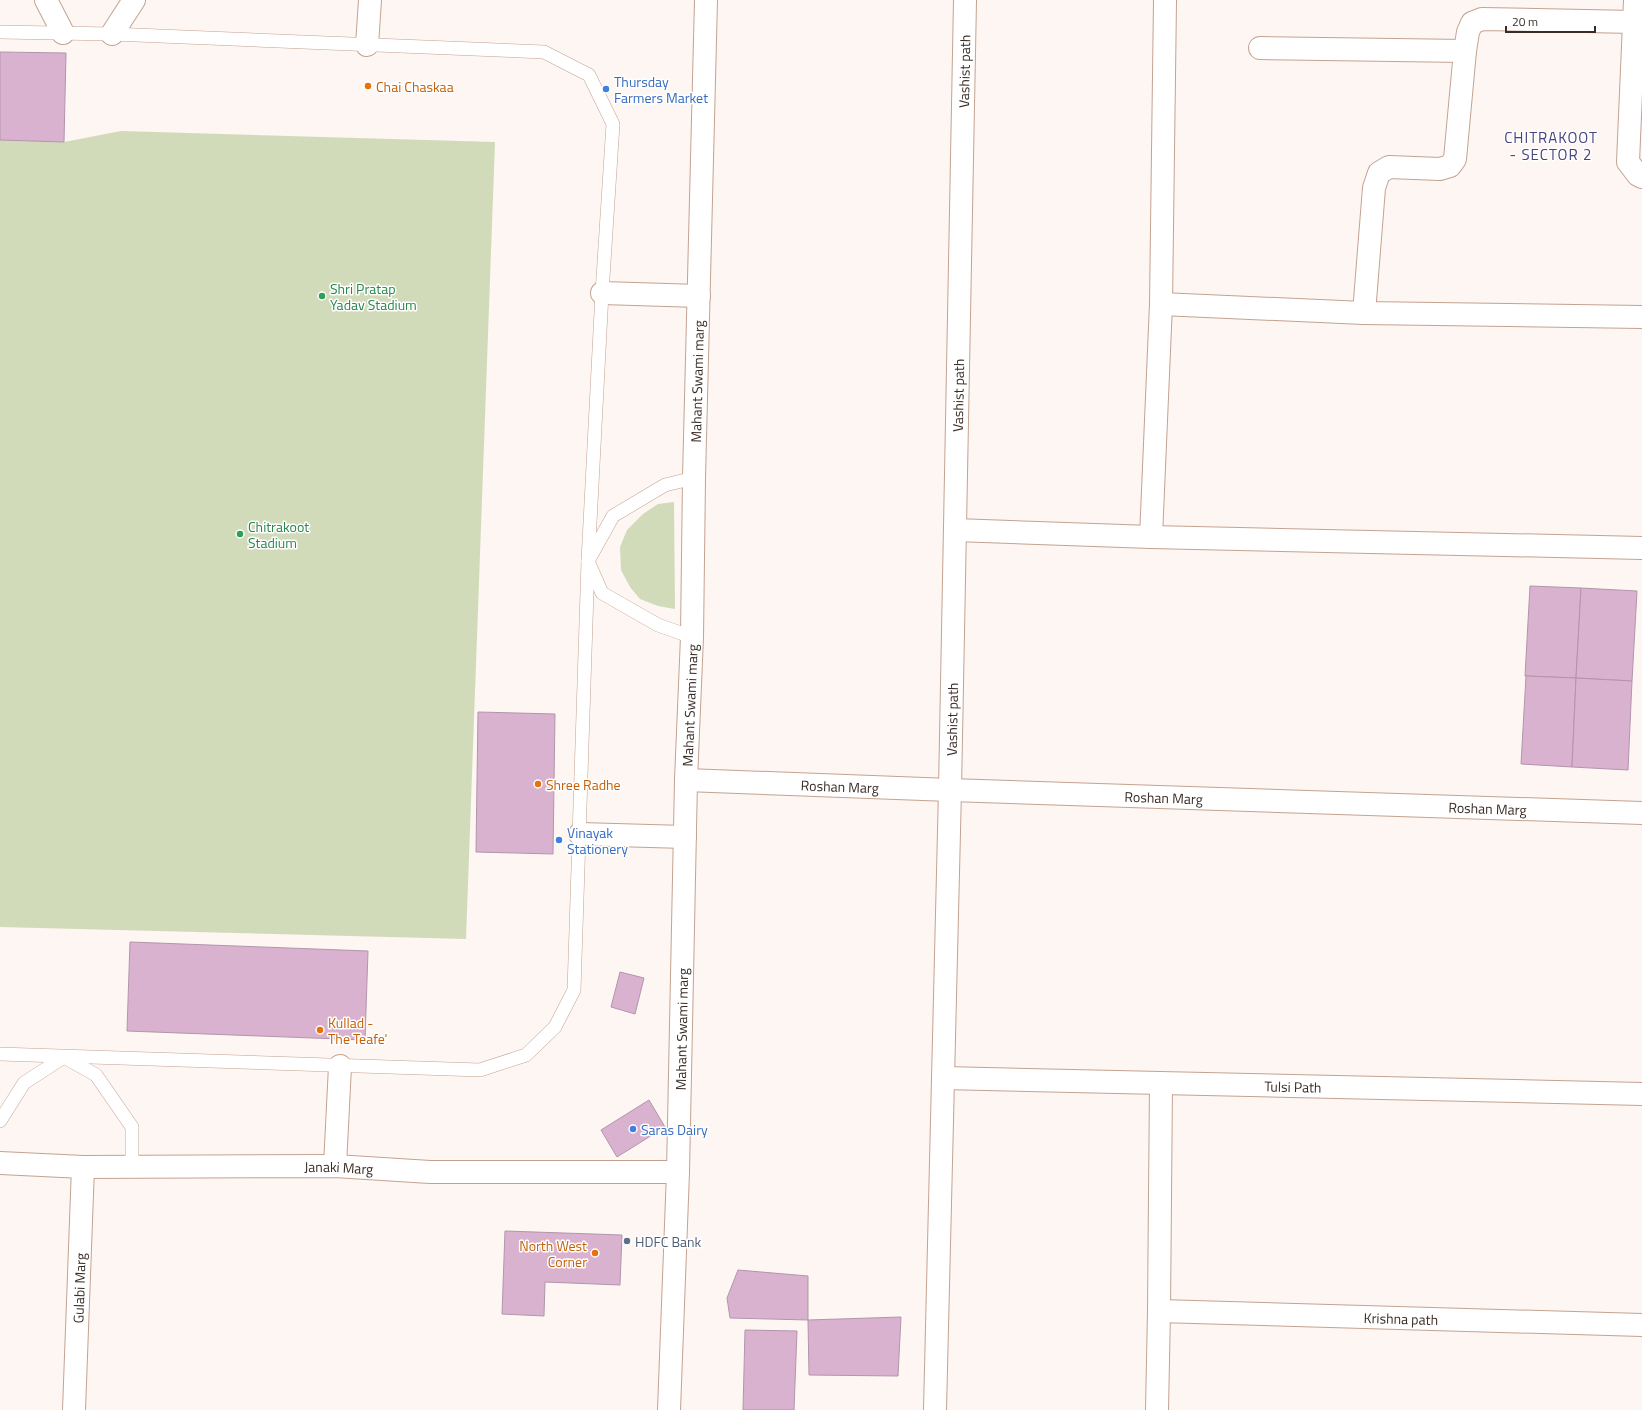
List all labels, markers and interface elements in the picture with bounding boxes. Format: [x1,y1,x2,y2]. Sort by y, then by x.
scale bar [1506,8,1595,34]
text: 20 m [1512,12,1538,31]
street label: Vashist path [952,34,975,108]
place label: Thursday Farmers Market [614,71,708,108]
place label: Chai Chaskaa [376,76,454,97]
marker: Chai Chaskaa [363,81,373,91]
marker: Thursday Farmers Market [601,84,611,94]
district label: CHITRAKOOT - SECTOR 2 [1504,126,1598,166]
place label: Shri Pratap Yadav Stadium [330,278,417,315]
marker: Shri Pratap Yadav Stadium [317,291,327,301]
street label: Mahant Swami marg [684,320,708,443]
street label: Vashist path [946,358,969,432]
place label: Chitrakoot Stadium [248,516,309,553]
marker: Chitrakoot Stadium [235,529,245,539]
street label: Mahant Swami marg [676,644,702,767]
street label: Vashist path [940,682,963,756]
place label: Shree Radhe [546,774,621,795]
street label: Roshan Marg [800,774,879,798]
marker: Shree Radhe [533,779,543,789]
street label: Roshan Marg [1124,785,1203,809]
street label: Roshan Marg [1448,796,1527,820]
place label: Vinayak Stationery [567,822,628,859]
marker: Vinayak Stationery [554,835,564,845]
street label: Mahant Swami marg [669,968,693,1091]
place label: Kullad - The Teafe' [328,1012,388,1049]
marker: Kullad - The Teafe' [315,1025,325,1035]
street label: Tulsi Path [1264,1075,1322,1097]
place label: Saras Dairy [641,1119,708,1140]
marker: Saras Dairy [628,1124,638,1134]
street label: Janaki Marg [304,1155,374,1179]
place label: HDFC Bank [635,1231,702,1252]
place label: North West Corner [519,1235,587,1272]
marker: HDFC Bank [622,1236,632,1246]
marker: North West Corner [590,1248,600,1258]
street label: Gulabi Marg [67,1252,90,1324]
street label: Krishna path [1363,1306,1438,1330]

